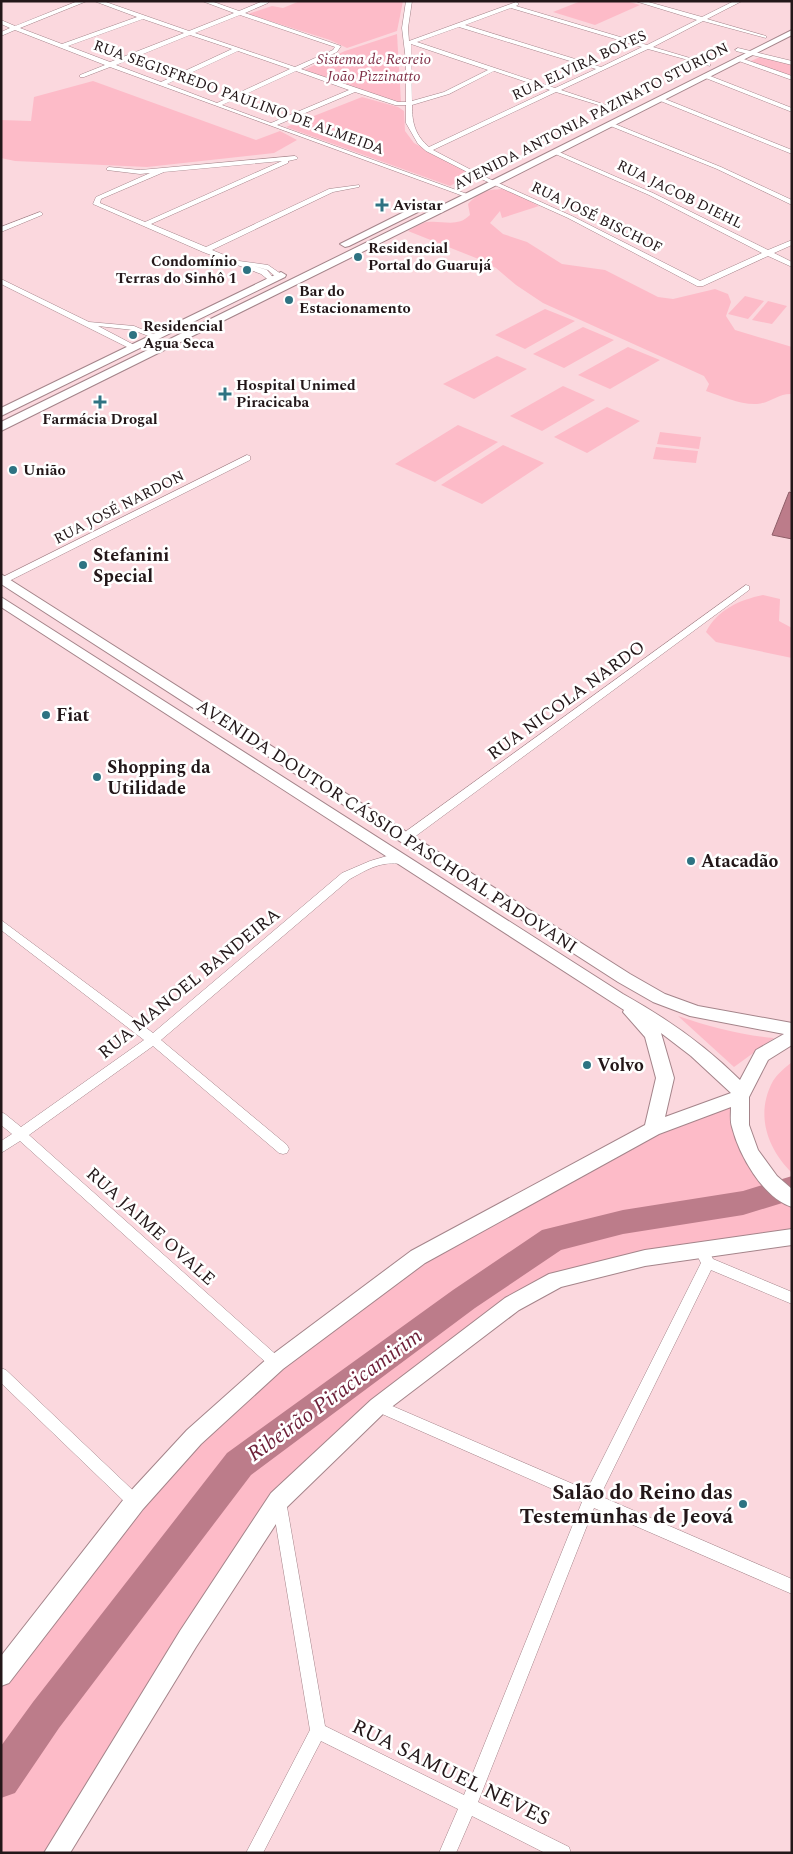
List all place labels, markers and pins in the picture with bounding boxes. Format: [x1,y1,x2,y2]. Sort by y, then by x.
place label: Avistar [393,194,443,217]
marker: Avistar [375,198,389,212]
place label: Residencial Portal do Guarujá [368,237,492,277]
place label: Condomínio Terras do Sinhô 1 [116,250,237,290]
marker: Residencial Portal do Guarujá [352,251,364,263]
marker: Condomínio Terras do Sinhô 1 [241,264,253,276]
place label: Bar do Estacionamento [299,280,411,320]
marker: Bar do Estacionamento [283,294,295,306]
place label: Residencial Agua Seca [143,315,223,355]
marker: Residencial Agua Seca [127,329,139,341]
place label: Hospital Unimed Piracicaba [236,374,356,414]
marker: Hospital Unimed Piracicaba [218,387,232,401]
marker: Farmácia Drogal [94,396,106,408]
place label: Farmácia Drogal [42,408,158,431]
place label: União [23,459,66,482]
marker: União [7,464,19,476]
place label: Stefanini Special [93,542,169,590]
marker: Stefanini Special [77,559,89,571]
place label: Fiat [56,702,90,729]
marker: Fiat [40,709,52,721]
place label: Shopping da Utilidade [107,754,211,802]
marker: Shopping da Utilidade [91,771,103,783]
place label: Atacadão [701,848,778,875]
marker: Atacadão [685,855,697,867]
place label: Volvo [597,1052,644,1079]
marker: Volvo [581,1059,593,1071]
place label: Salão do Reino das Testemunhas de Jeová [519,1477,733,1533]
marker: Salão do Reino das Testemunhas de Jeová [737,1498,749,1510]

